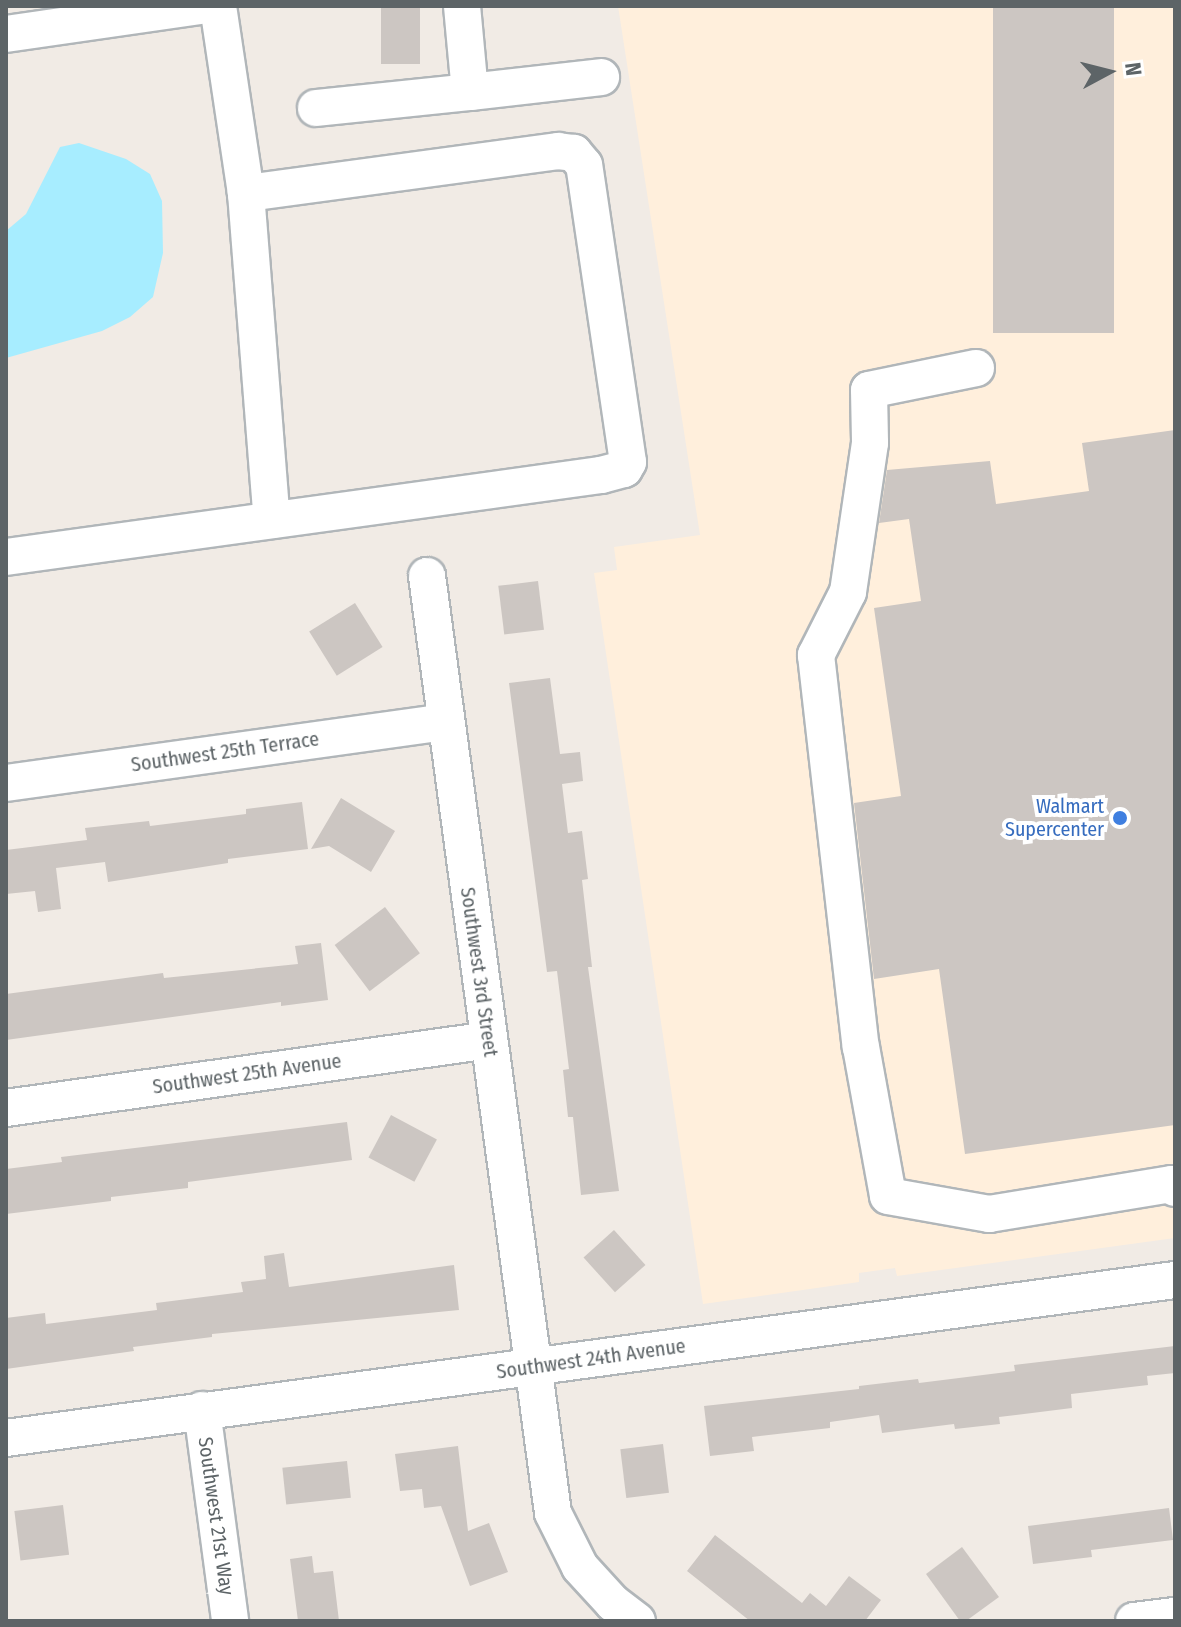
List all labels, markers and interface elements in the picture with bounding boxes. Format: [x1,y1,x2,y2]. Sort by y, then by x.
north arrow [1069,32,1149,112]
text: N [1119,61,1148,77]
street label: Southwest 25th Terrace [129,727,321,777]
place label: Walmart Supercenter [1005,794,1104,841]
marker: Walmart Supercenter [1111,809,1129,827]
street label: Southwest 3rd Street [455,886,503,1058]
street label: Southwest 25th Avenue [151,1049,343,1099]
street label: Southwest 24th Avenue [495,1334,687,1384]
street label: Southwest 21st Way [193,1435,239,1597]

